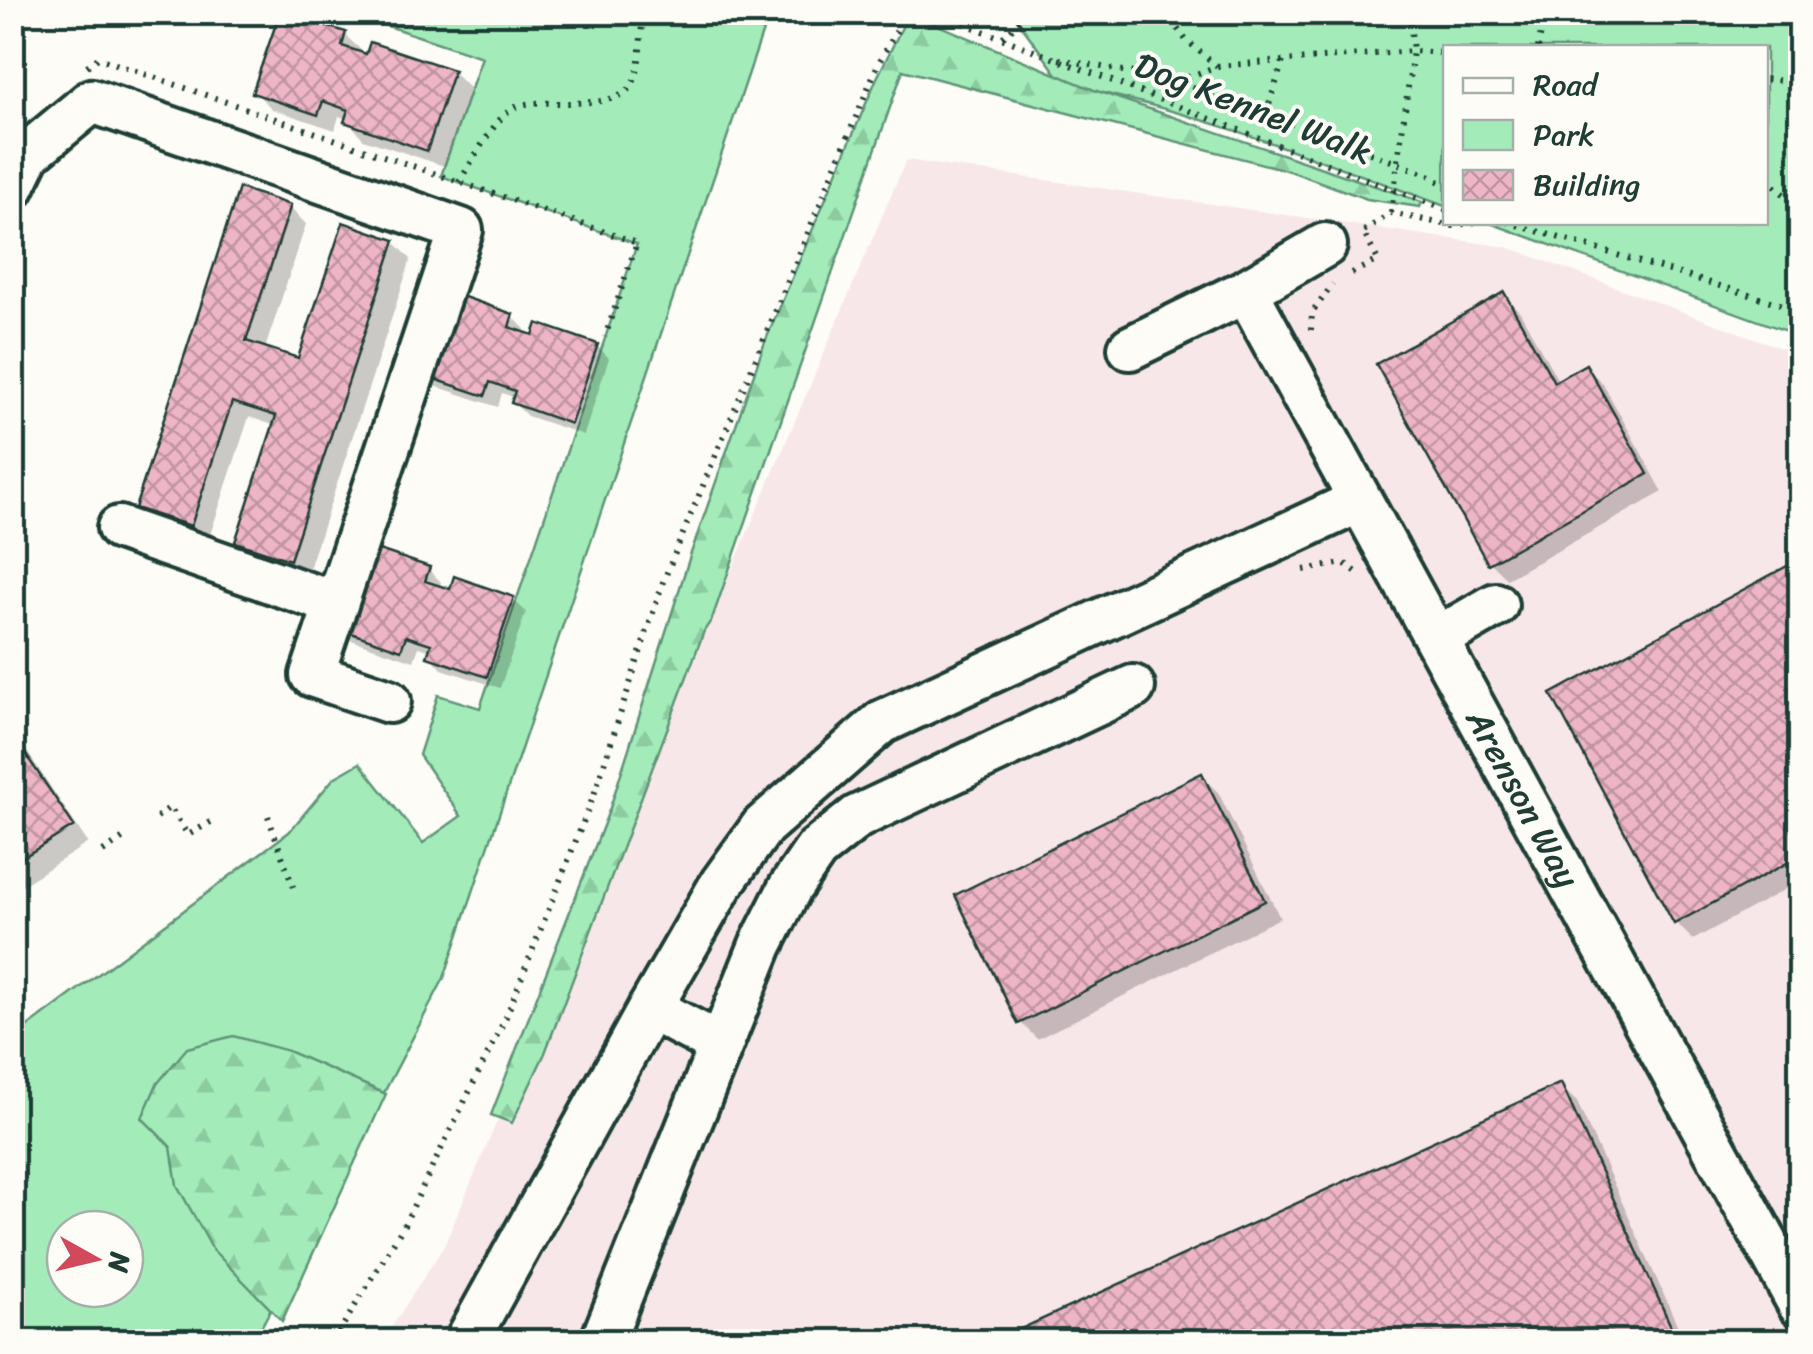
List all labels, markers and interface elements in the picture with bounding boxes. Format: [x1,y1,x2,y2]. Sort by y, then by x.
street label: Dog Kennel Walk [1125,34,1383,182]
legend [1443,45,1768,225]
text: Road [1533,58,1600,112]
text: Park [1533,108,1595,162]
text: Building [1533,158,1640,212]
street label: Arenson Way [1448,696,1598,900]
north arrow [45,1209,145,1309]
text: N [94,1248,145,1276]

